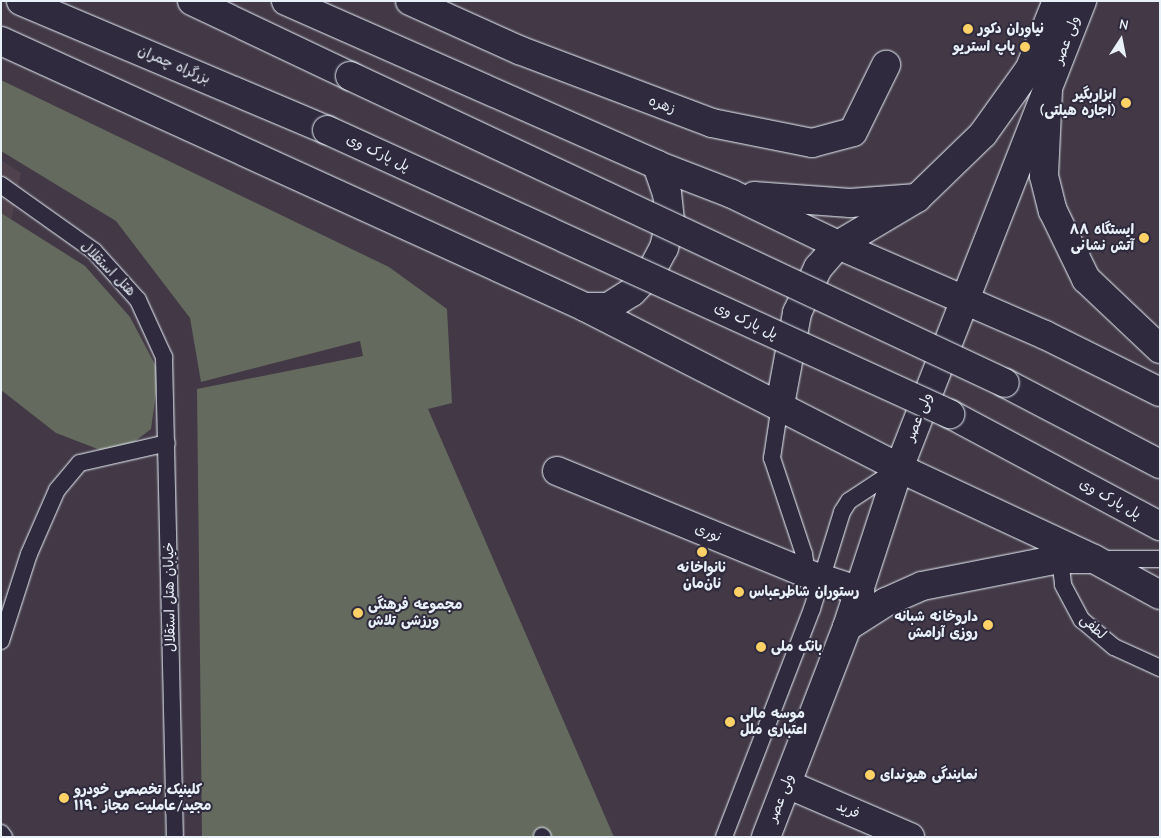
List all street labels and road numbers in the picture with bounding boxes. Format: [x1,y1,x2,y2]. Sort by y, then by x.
street label: ولی عصر [1050,13,1084,67]
street label: بزرگراه چمران [135,42,213,88]
street label: زهره [646,92,678,118]
street label: پل پارک وی [344,131,412,175]
street label: هتل استقلال [77,238,139,300]
street label: پل پارک وی [712,299,780,343]
street label: ولی عصر [902,390,936,444]
street label: پل پارک وی [1076,475,1144,523]
street label: نوری [692,520,724,546]
street label: خیابان هتل استقلال [161,542,179,652]
street label: لطفی [1077,611,1109,643]
street label: ولی عصر [764,771,798,825]
street label: فرید [834,798,862,822]

